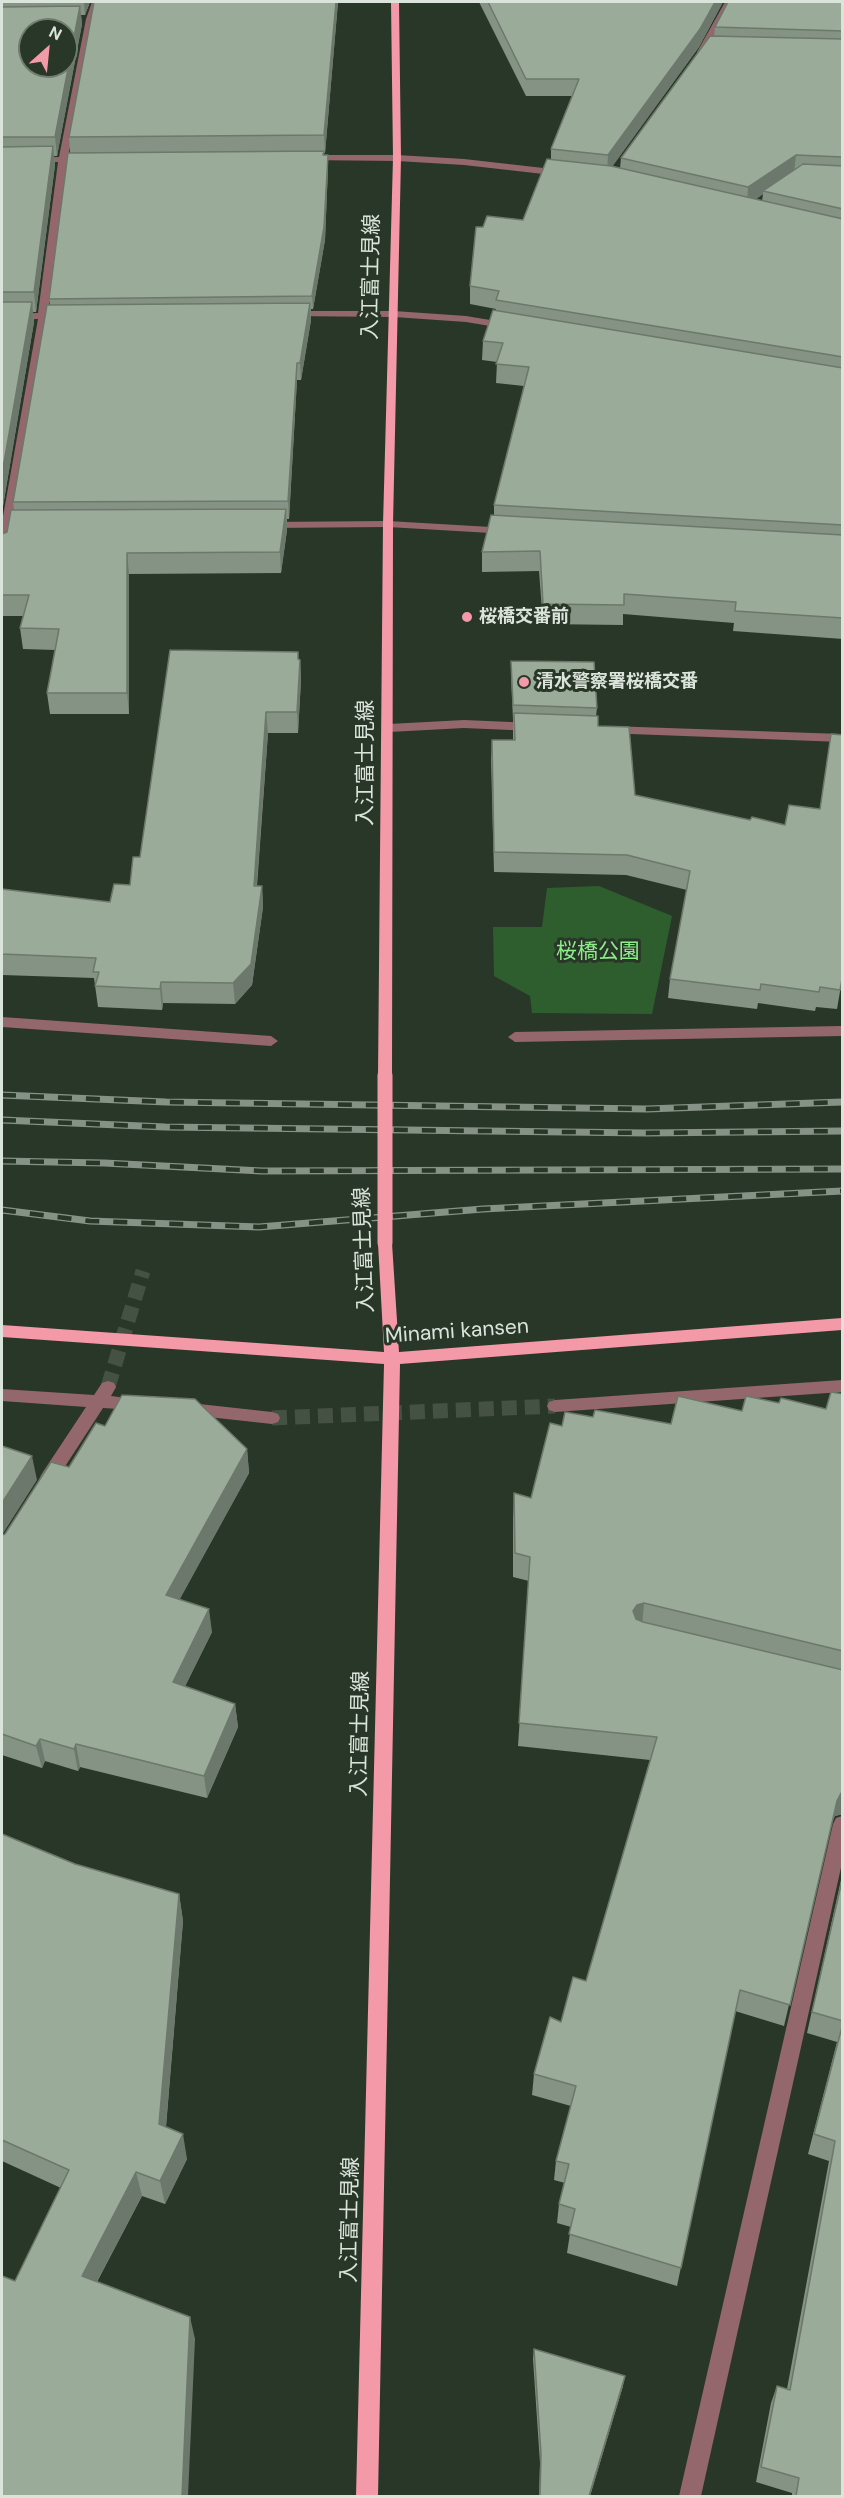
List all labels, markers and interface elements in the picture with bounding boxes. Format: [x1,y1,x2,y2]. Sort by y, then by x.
north arrow [18,18,78,78]
text: N [46,21,65,45]
street label: 入江富士見線 [358,214,386,340]
place label: 桜橋交番前 [479,606,569,628]
marker: 桜橋交番前 [460,610,474,624]
place label: 清水警察署桜橋交番 [536,671,698,693]
marker: 清水警察署桜橋交番 [517,675,531,689]
street label: 入江富士見線 [353,700,379,826]
park label: 桜橋公園 [556,939,640,965]
street label: 入江富士見線 [350,1187,380,1313]
street label: Minami kansen [384,1314,530,1350]
street label: 入江富士見線 [347,1671,375,1797]
street label: 入江富士見線 [337,2157,365,2283]

